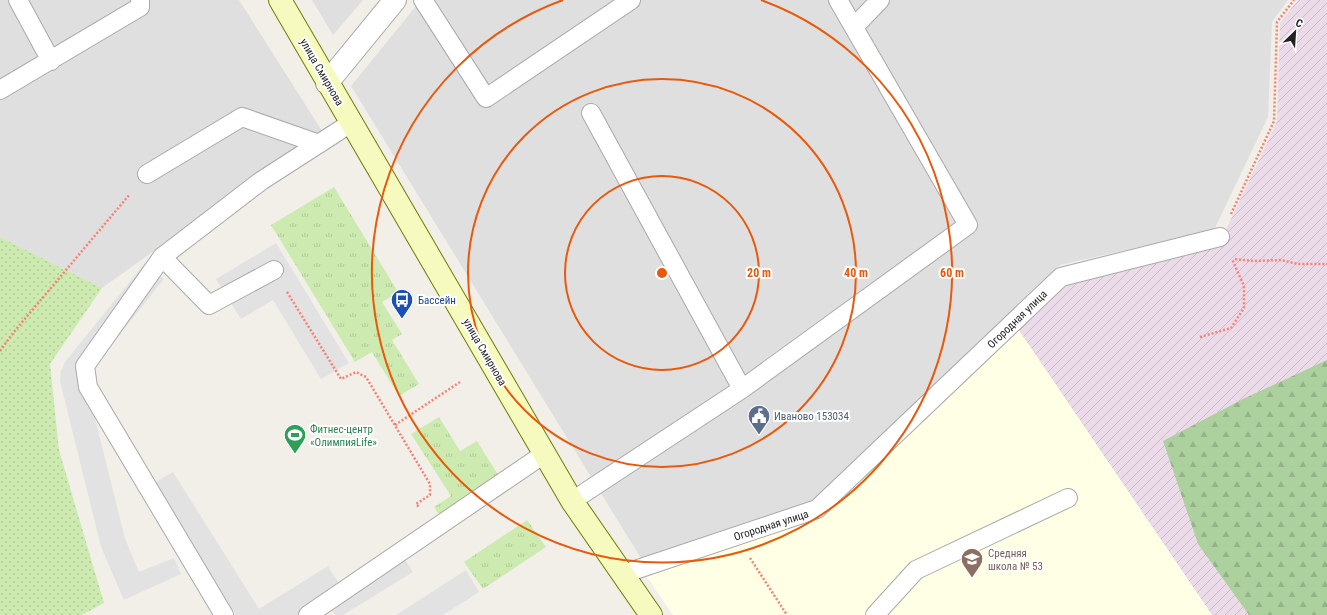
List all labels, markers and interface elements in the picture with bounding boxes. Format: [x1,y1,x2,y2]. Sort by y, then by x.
north arrow [1275,12,1315,52]
text: С [1293,16,1305,31]
street label: улица Смирнова [297,36,346,108]
centre of rings [655,266,669,280]
text: 20 m [747,266,771,280]
text: 40 m [844,266,868,280]
text: 60 m [940,266,964,280]
bus stop icon: Бассейн [389,287,415,320]
street label: Огородная улица [985,288,1050,351]
place label: Бассейн [418,294,456,307]
street label: улица Смирнова [460,316,509,388]
public building icon: Иваново 153034 [746,403,772,436]
place label: Иваново 153034 [774,410,849,423]
sports icon: Фитнес-центр «ОлимпияLife» [282,422,308,455]
place label: Фитнес-центр «ОлимпияLife» [310,423,377,449]
street label: Огородная улица [732,507,810,544]
school or university icon: Средняя школа № 53 [959,546,985,579]
place label: Средняя школа № 53 [988,547,1043,573]

